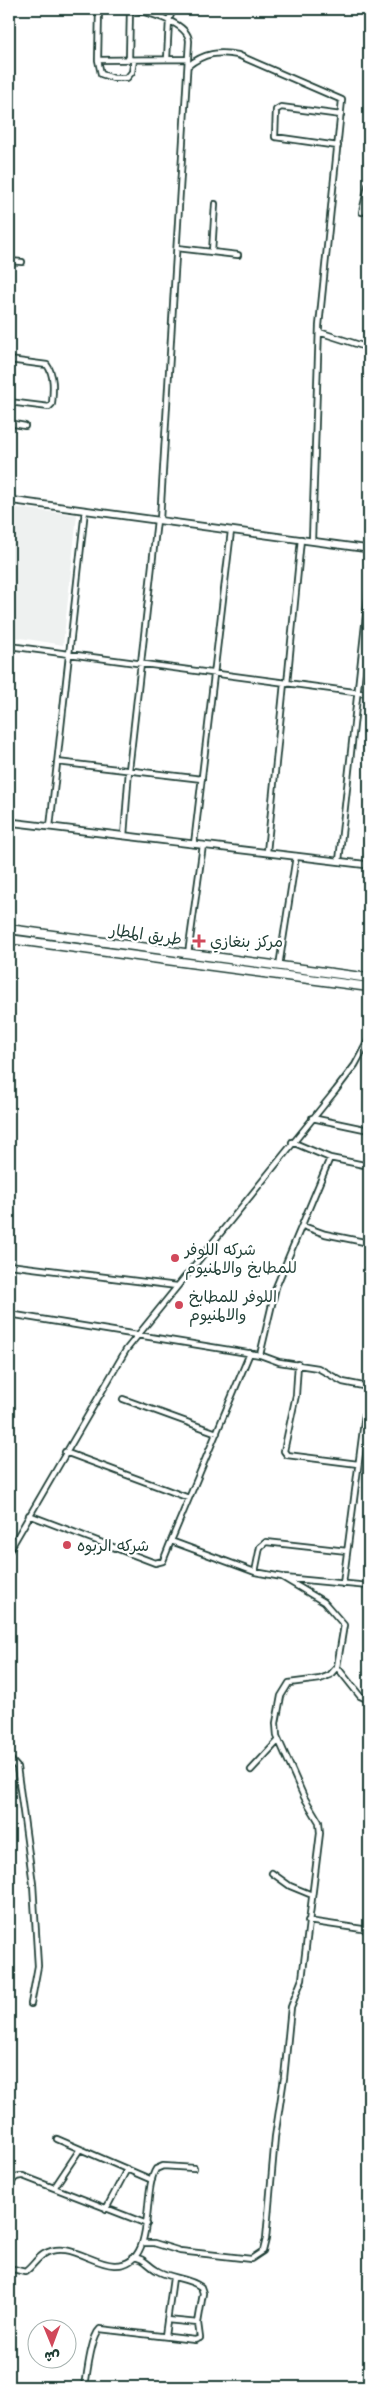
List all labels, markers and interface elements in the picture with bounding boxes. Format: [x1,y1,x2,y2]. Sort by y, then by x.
street label: طريق المطار [107,916,184,950]
place label: مركز بنغازي [210,928,283,953]
marker: مركز بنغازي [192,934,206,948]
place label: شركه اللوفر للمطابخ والالمنيوم [183,1236,297,1280]
marker: شركه اللوفر للمطابخ والالمنيوم [169,1252,181,1264]
place label: اللوفر للمطابخ والالمنيوم [189,1283,277,1327]
marker: اللوفر للمطابخ والالمنيوم [173,1299,185,1311]
place label: شركه الربوه [77,1532,149,1556]
marker: شركه الربوه [61,1539,73,1551]
north arrow [28,2318,78,2368]
text: ش [44,2347,60,2368]

